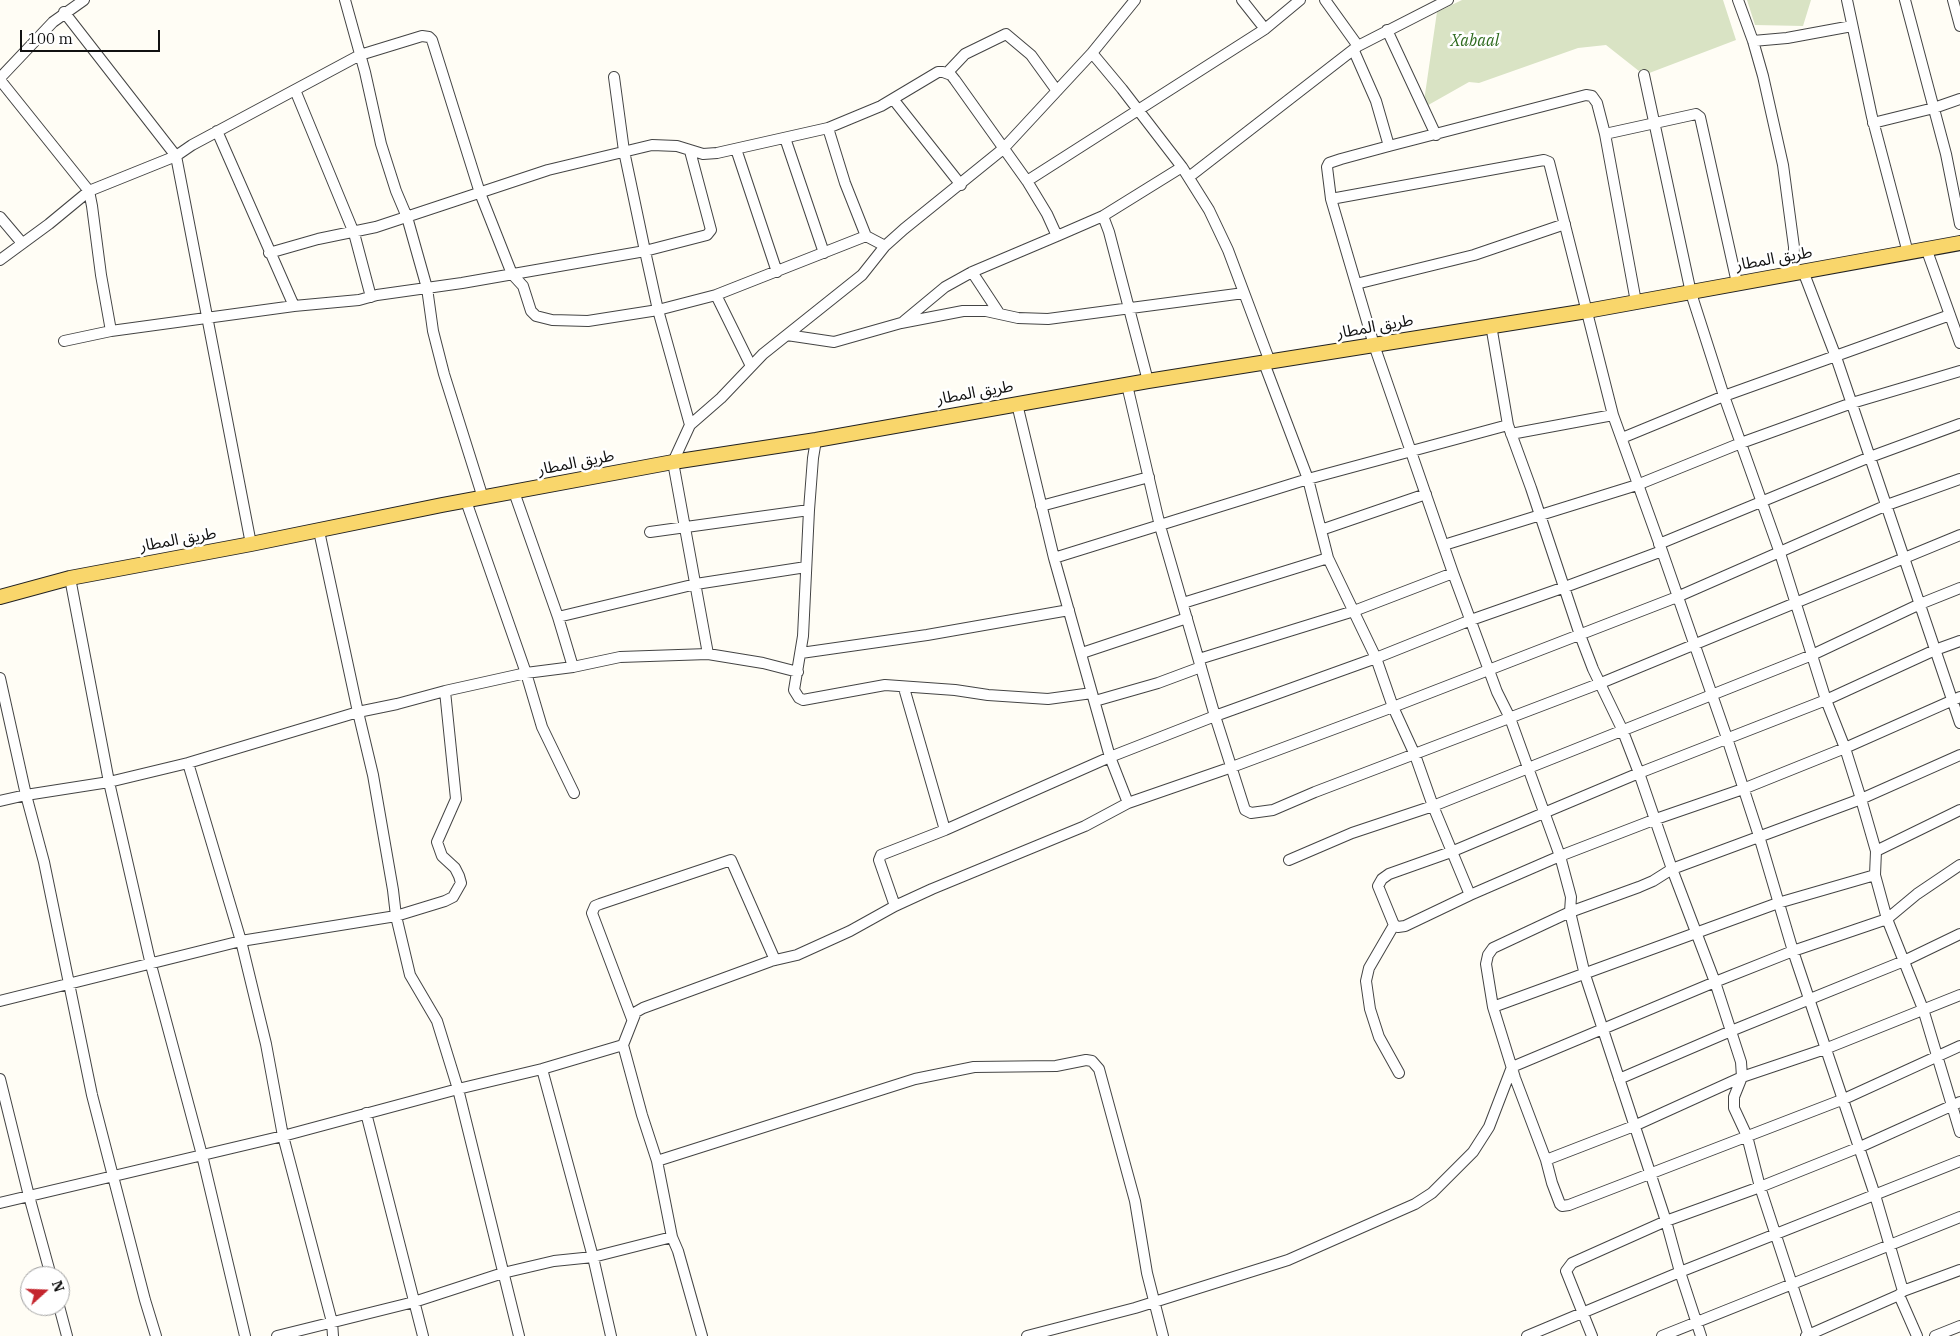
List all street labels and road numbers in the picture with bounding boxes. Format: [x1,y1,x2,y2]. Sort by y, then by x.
street label: طريق المطار [1734,243,1814,275]
street label: طريق المطار [1335,311,1415,343]
street label: طريق المطار [935,377,1015,409]
street label: طريق المطار [536,446,616,480]
street label: طريق المطار [138,524,218,556]

